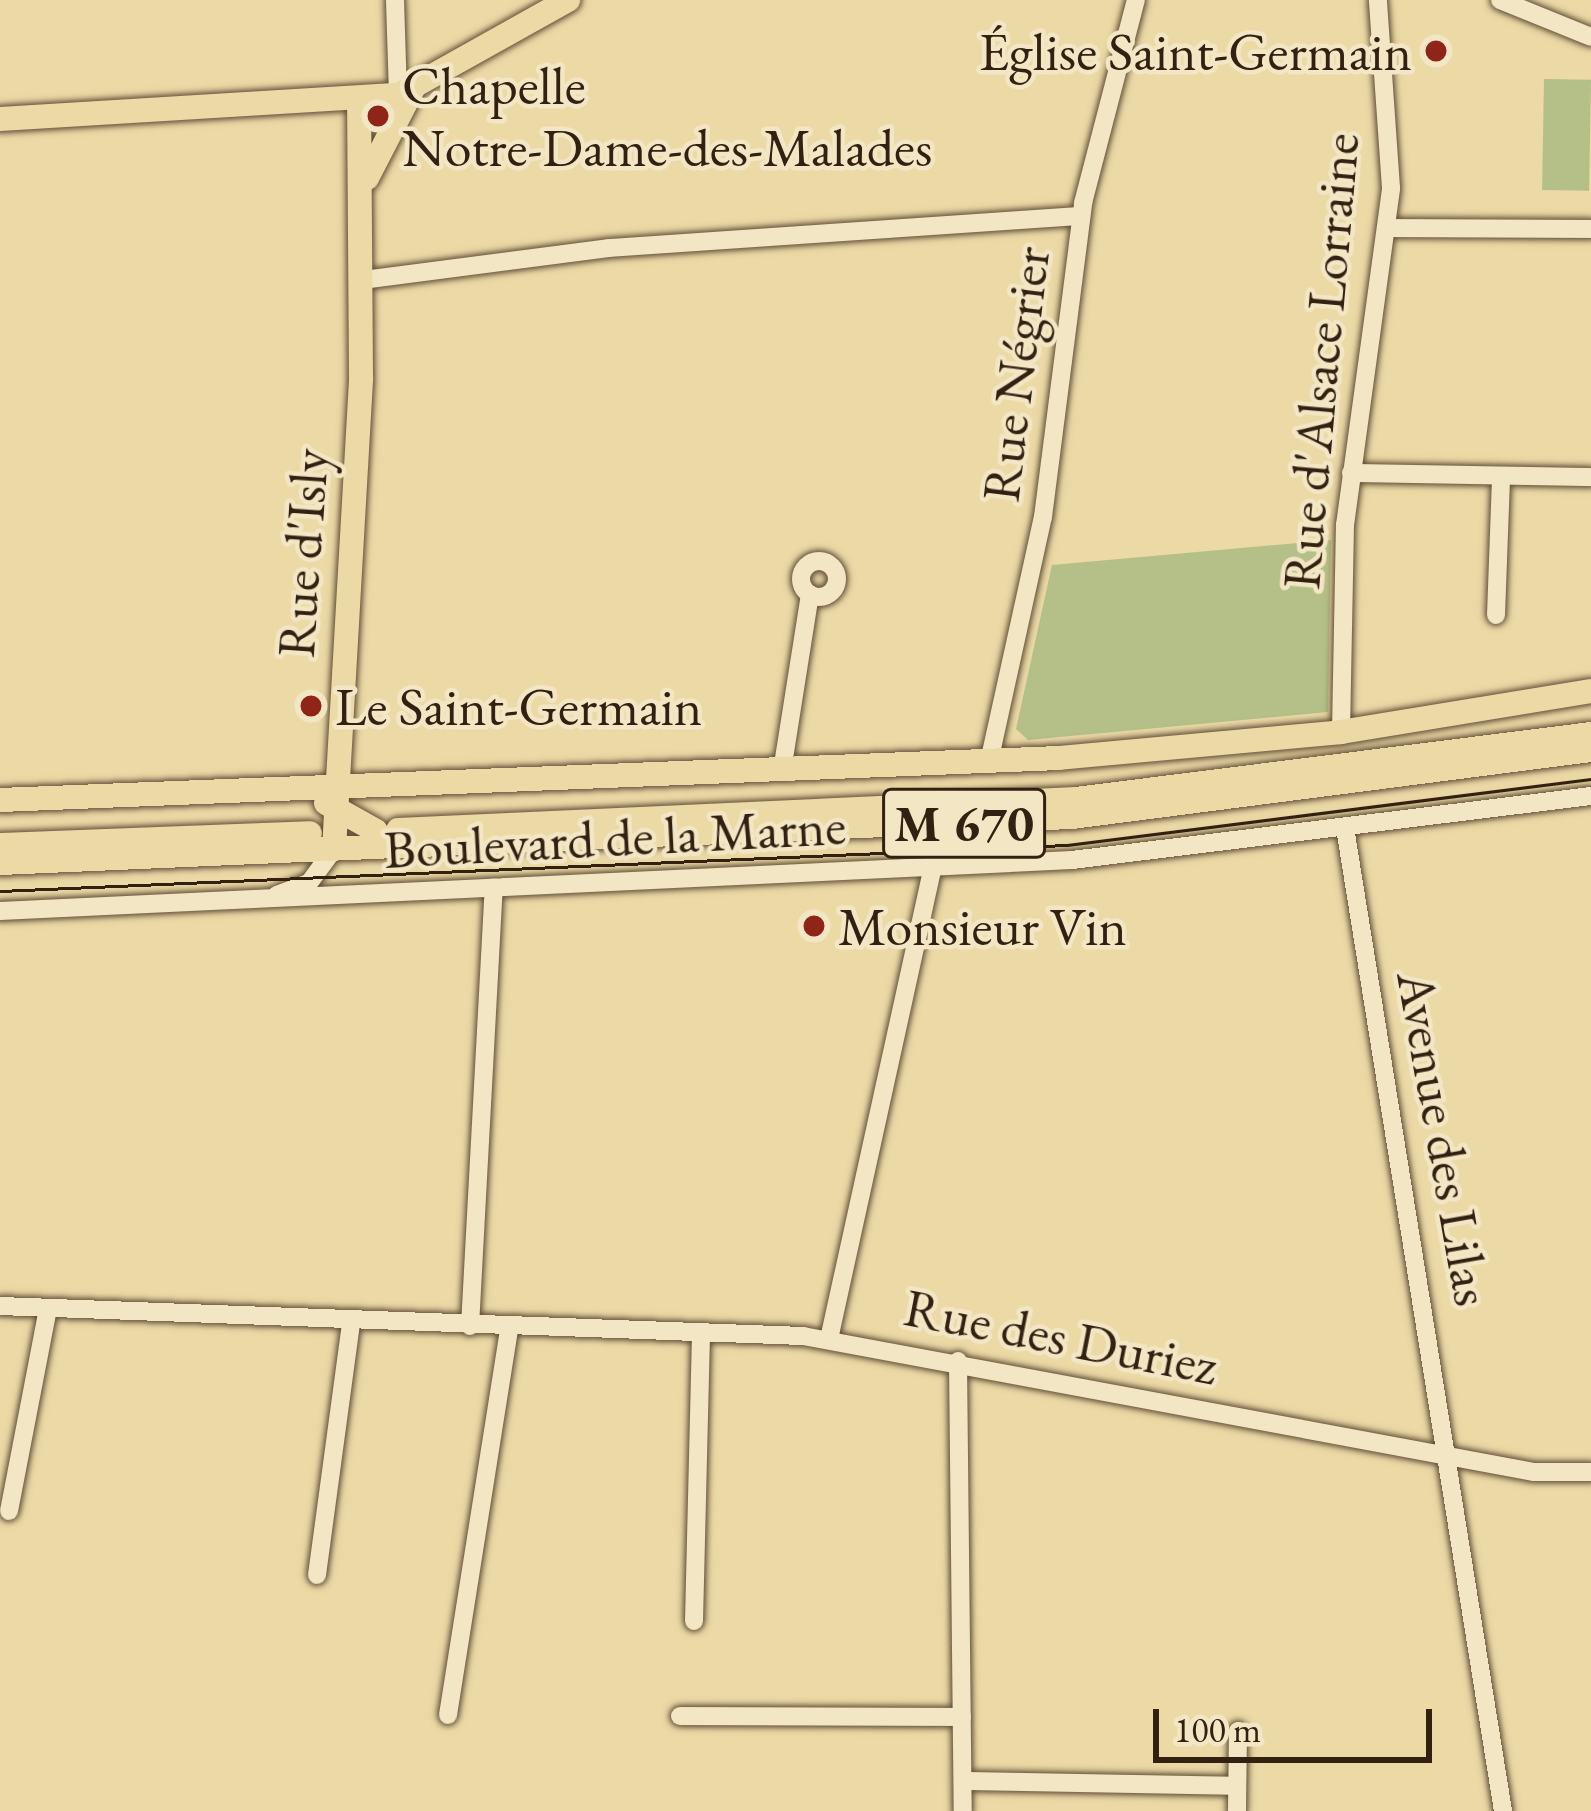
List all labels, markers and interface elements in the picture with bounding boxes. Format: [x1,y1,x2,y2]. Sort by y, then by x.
place label: Église Saint-Germain [979,19,1412,83]
marker: Église Saint-Germain [1423,38,1449,64]
place label: Chapelle Notre-Dame-des-Malades [402,53,933,180]
marker: Chapelle Notre-Dame-des-Malades [365,103,391,129]
street label: Rue d'Alsace Lorraine [1268,130,1372,592]
street label: Rue Négrier [967,243,1063,505]
street label: Rue d'Isly [262,446,342,660]
place label: Le Saint-Germain [335,674,702,738]
marker: Le Saint-Germain [298,693,324,719]
road number: M 670 [880,778,1048,868]
street label: Boulevard de la Marne [382,793,848,881]
place label: Monsieur Vin [838,894,1127,958]
marker: Monsieur Vin [801,913,827,939]
street label: Avenue des Lilas [1384,965,1506,1311]
street label: Rue des Duriez [899,1274,1223,1398]
scale bar [1159,1685,1438,1759]
text: 100 m [1174,1706,1261,1753]

